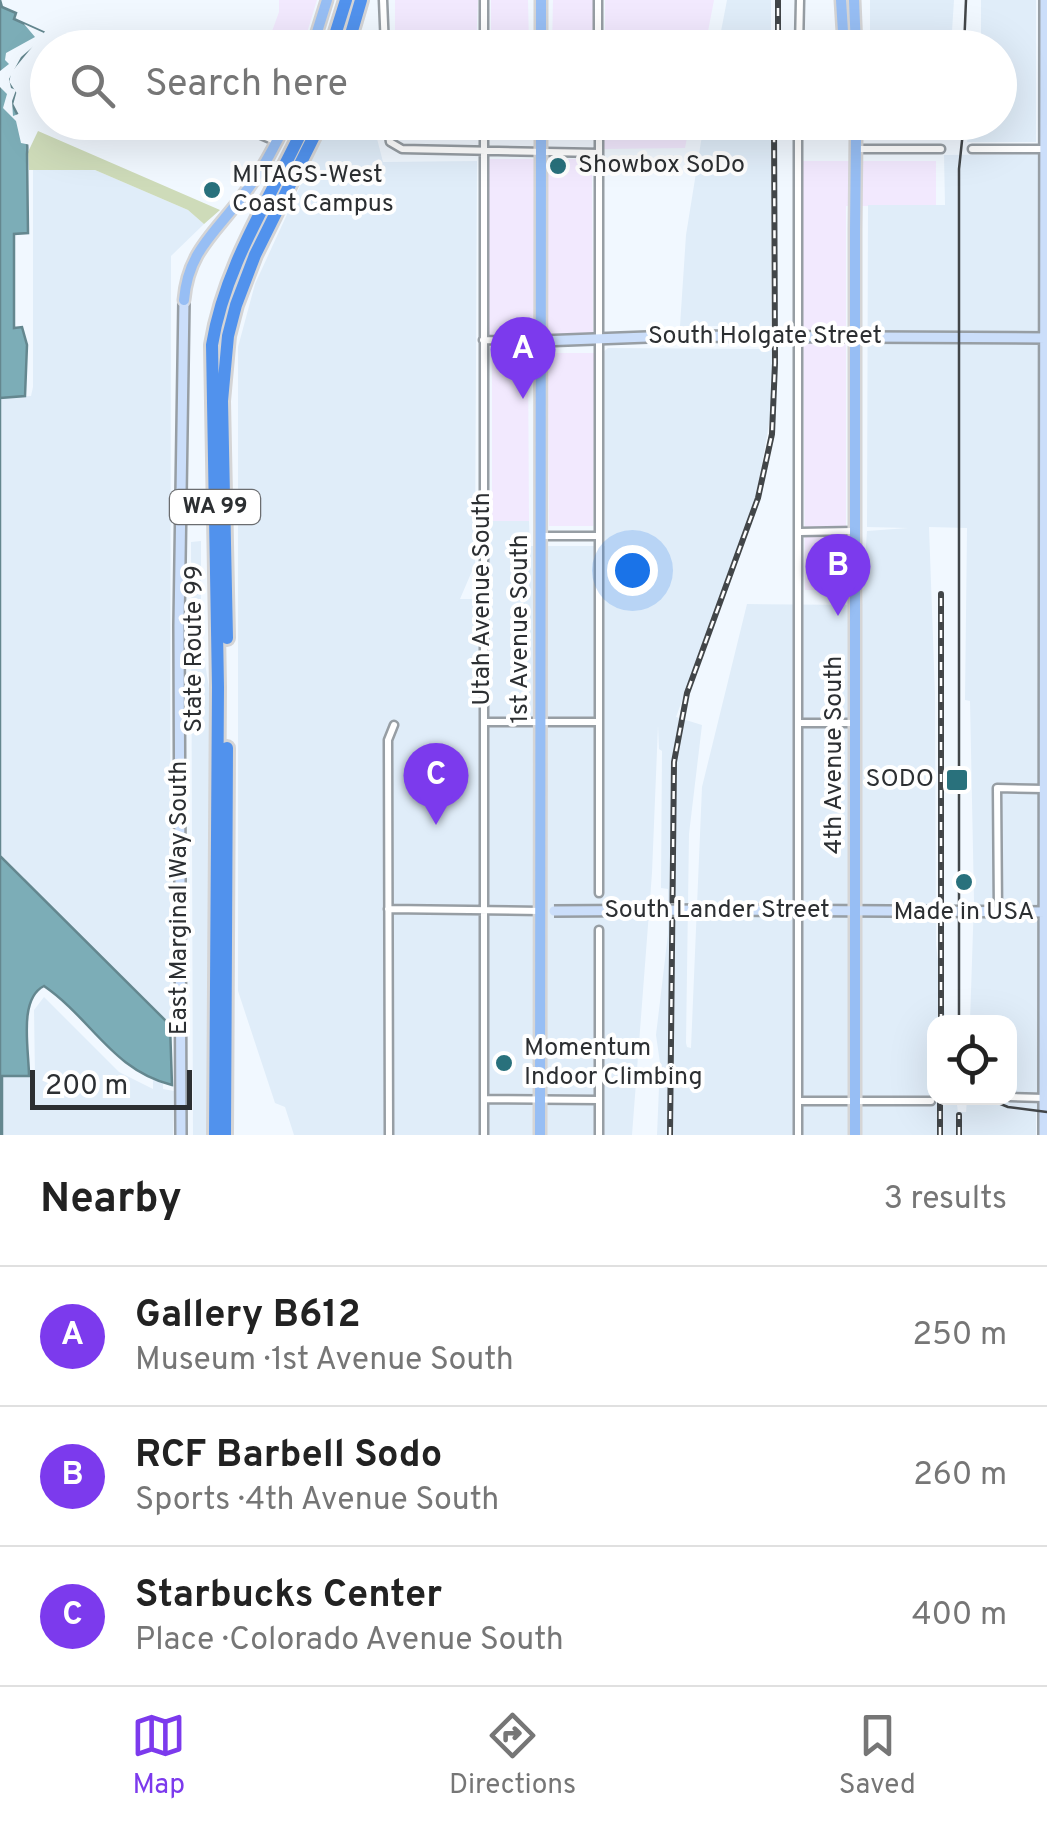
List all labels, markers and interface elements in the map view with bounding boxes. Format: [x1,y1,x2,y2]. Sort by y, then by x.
search box [30,30,1017,140]
icon: search [65,58,120,113]
text: Search here [145,61,348,110]
place label: Showbox SoDo [578,150,745,182]
marker: Showbox SoDo [547,155,569,177]
place label: MITAGS-West Coast Campus [232,160,394,221]
marker: MITAGS-West Coast Campus [201,179,223,201]
pin: A [490,316,556,399]
street label: South Holgate Street [648,321,882,353]
road number: WA 99 [170,490,260,524]
street label: Utah Avenue South [467,492,499,706]
street label: 1st Avenue South [505,534,537,724]
pin: B [806,534,870,616]
your location [607,545,658,596]
street label: State Route 99 [179,565,211,733]
street label: 4th Avenue South [819,656,851,854]
pin: C [404,742,468,825]
street label: East Marginal Way South [164,761,196,1035]
place label: SODO [866,764,934,796]
marker: SODO [944,767,970,793]
marker: Made in USA [953,871,975,893]
street label: South Lander Street [604,895,830,927]
place label: Made in USA [894,897,1034,929]
map controls [927,1015,1017,1105]
button: locate [927,1015,1017,1105]
place label: Momentum Indoor Climbing [524,1033,703,1094]
marker: Momentum Indoor Climbing [493,1052,515,1074]
scale bar [30,1065,192,1110]
text: 200 m [45,1069,128,1105]
text: Nearby [40,1174,182,1227]
text: 3 results [884,1180,1007,1220]
text: Gallery B612 [135,1292,361,1341]
text: A [61,1316,84,1356]
text: 250 m [912,1316,1007,1356]
text: Museum · 1st Avenue South [135,1341,514,1381]
text: RCF Barbell Sodo [135,1432,442,1481]
text: B [61,1456,84,1496]
text: 260 m [913,1456,1007,1496]
text: Sports · 4th Avenue South [135,1481,499,1521]
text: Starbucks Center [135,1572,442,1621]
text: C [62,1596,83,1636]
text: 400 m [912,1596,1007,1636]
text: Place · Colorado Avenue South [135,1621,564,1661]
tab: Map [131,1708,186,1804]
tab: Directions [449,1708,576,1804]
tab: Saved [839,1708,916,1804]

